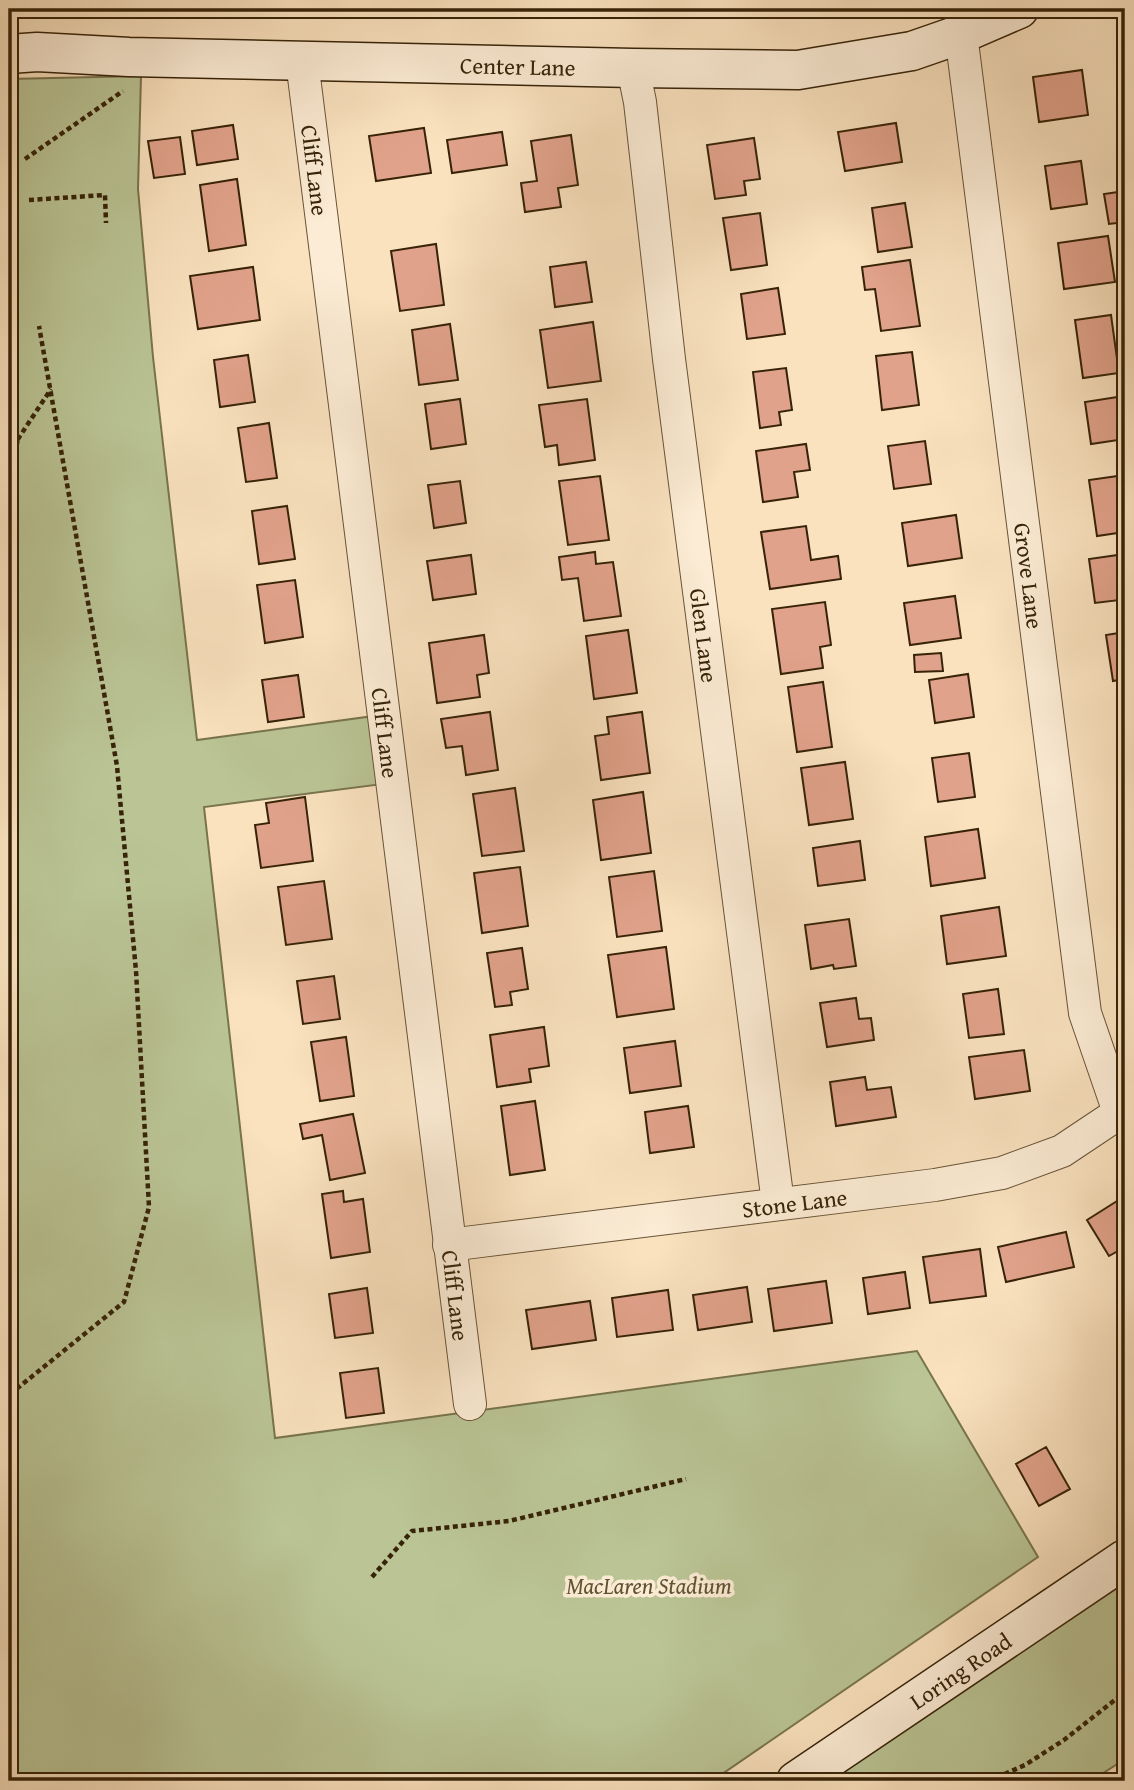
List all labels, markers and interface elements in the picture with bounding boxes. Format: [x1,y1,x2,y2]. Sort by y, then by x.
street label: Center Lane [460,48,576,83]
street label: Cliff Lane [294,123,338,217]
street label: Grove Lane [1007,521,1053,631]
street label: Glen Lane [682,586,727,684]
street label: Cliff Lane [364,686,408,780]
street label: Stone Lane [740,1180,849,1225]
street label: Cliff Lane [434,1248,478,1343]
park label: MacLaren Stadium [566,1569,732,1602]
street label: Loring Road [903,1624,1018,1717]

